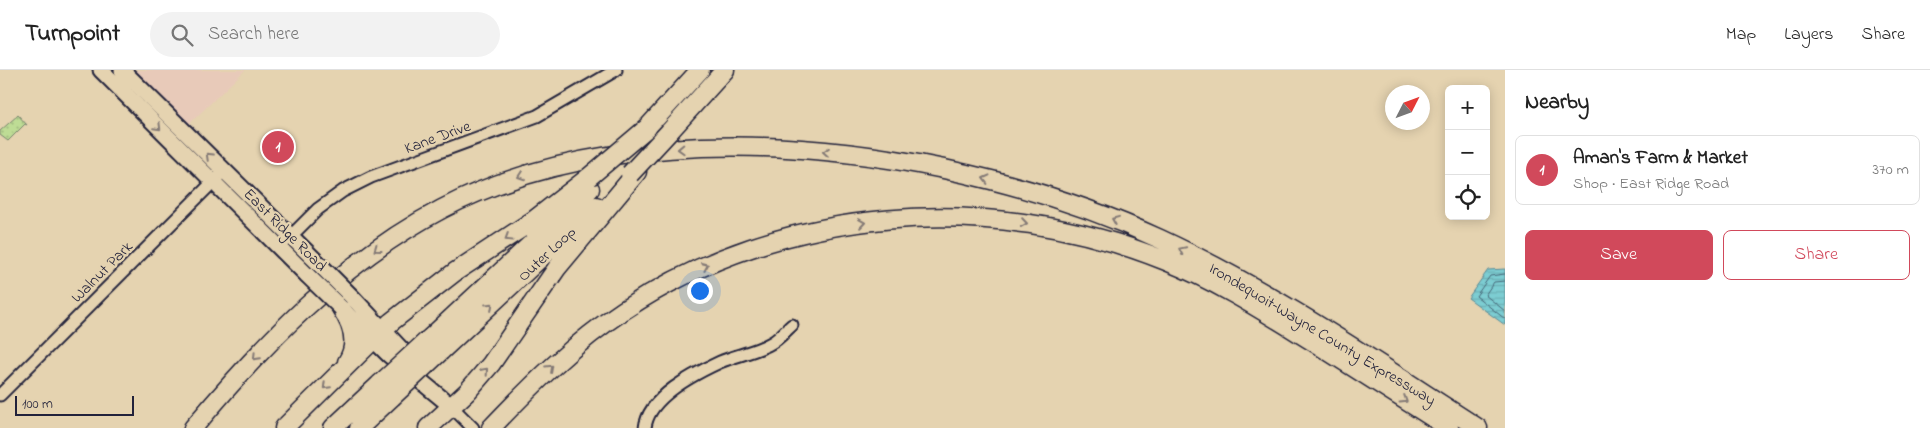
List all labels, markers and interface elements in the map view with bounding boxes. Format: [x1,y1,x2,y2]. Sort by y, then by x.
search box [150,12,500,57]
text: Turnpoint [25,17,120,52]
icon: search [168,21,196,49]
text: Search here [208,21,299,48]
text: Map [1726,22,1756,48]
text: Layers [1784,22,1834,48]
text: Share [1862,22,1905,48]
north arrow [1385,85,1430,130]
map controls [1445,85,1490,220]
button: + [1445,85,1490,130]
text: Nearby [1525,88,1589,118]
street label: Kane Drive [401,115,475,161]
one-way arrow [152,121,161,130]
pin: 1 [262,128,294,166]
button: − [1445,130,1490,175]
one-way arrow [676,143,684,154]
text: Aman's Farm & Market [1573,145,1748,172]
one-way arrow [822,147,830,158]
one-way arrow [206,153,215,162]
text: 1 [1539,158,1545,182]
text: 370 m [1872,158,1909,182]
one-way arrow [517,170,526,180]
text: Shop · East Ridge Road [1573,172,1729,196]
one-way arrow [982,174,990,184]
button: locate [1445,175,1490,220]
street label: East Ridge Road [237,183,332,278]
one-way arrow [1111,216,1120,227]
one-way arrow [1020,217,1028,228]
one-way arrow [858,218,866,229]
street label: Outer Loop [513,221,582,288]
button: Save [1525,230,1713,280]
button: Share [1723,230,1910,280]
one-way arrow [504,231,513,241]
street label: Walnut Park [66,235,140,309]
one-way arrow [373,243,383,252]
one-way arrow [1179,246,1188,256]
street label: Irondequoit–Wayne County Expressway [1204,257,1440,412]
one-way arrow [700,261,709,272]
your location [687,278,713,304]
one-way arrow [484,303,493,312]
one-way arrow [253,351,262,360]
one-way arrow [545,365,554,374]
one-way arrow [479,368,488,377]
one-way arrow [323,380,332,389]
scale bar [15,393,134,416]
text: 100 m [22,394,53,415]
one-way arrow [1399,394,1408,403]

